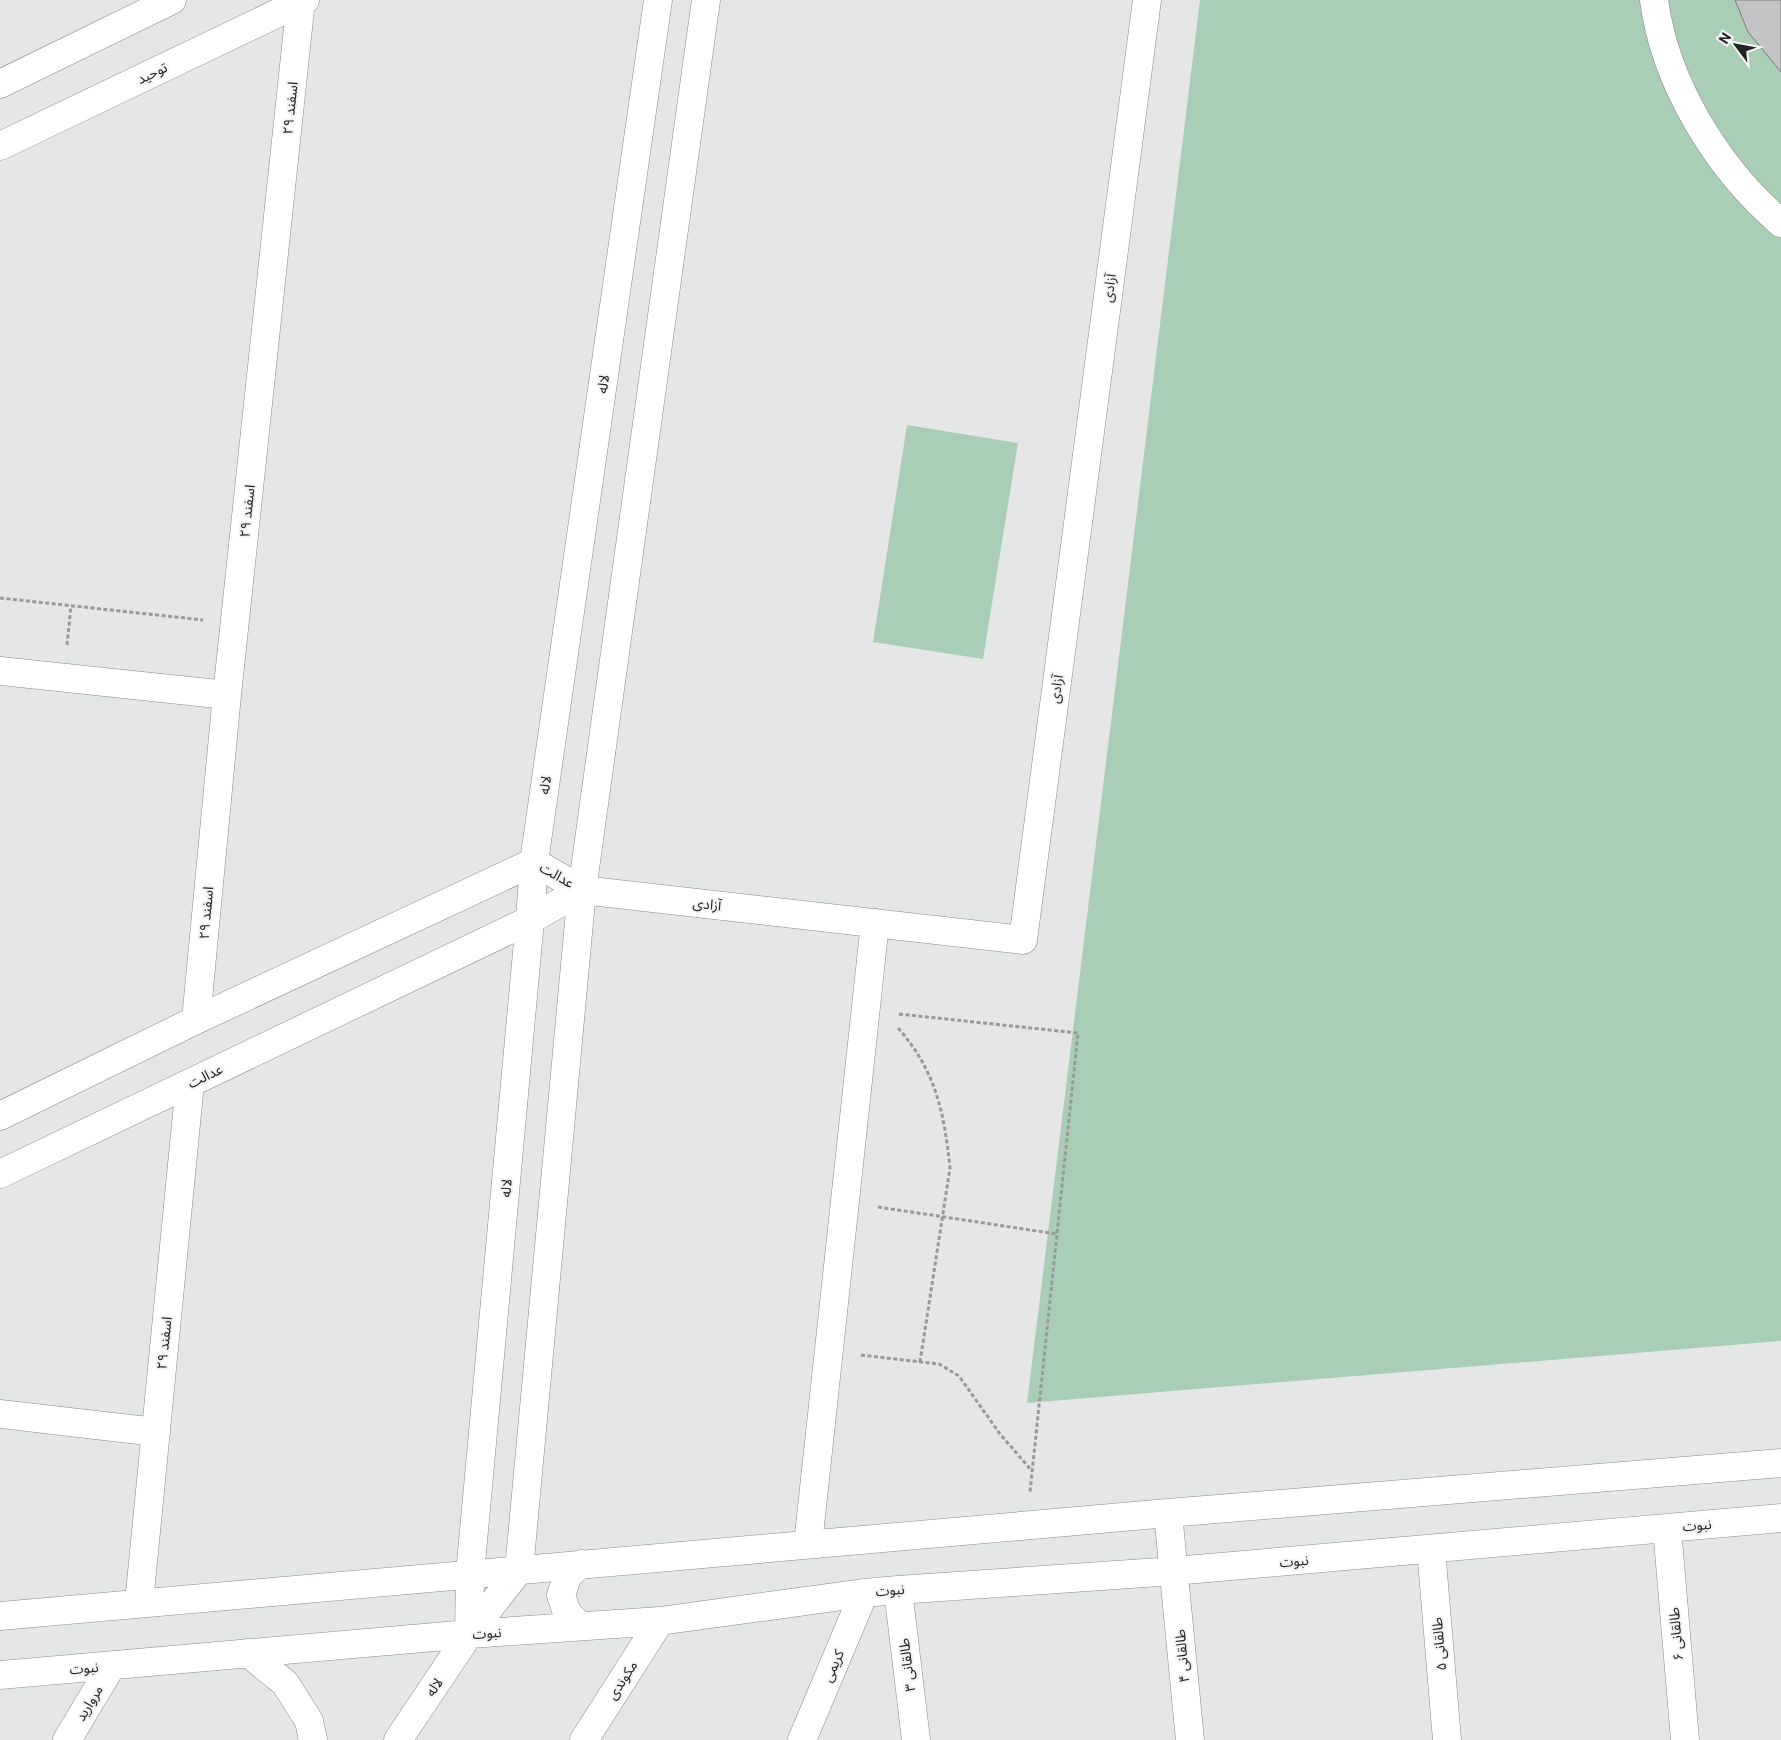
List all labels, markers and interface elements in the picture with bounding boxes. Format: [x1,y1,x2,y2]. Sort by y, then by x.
north arrow [1711,20,1761,70]
text: N [1716,30,1734,47]
street label: توحید [134,59,170,88]
street label: ۲۹ اسفند [279,81,301,135]
street label: آزادی [1099,272,1120,303]
street label: لاله [594,374,612,394]
street label: ۲۹ اسفند [236,484,258,538]
street label: آزادی [1046,673,1067,704]
street label: لاله [536,775,554,795]
street label: عدالت [537,859,577,891]
street label: ۲۹ اسفند [196,886,216,940]
street label: آزادی [692,895,723,915]
street label: عدالت [185,1061,225,1091]
street label: لاله [497,1178,515,1198]
street label: ۲۹ اسفند [153,1316,175,1370]
street label: نبوت [1682,1516,1713,1535]
street label: نبوت [1279,1552,1310,1571]
street label: نبوت [875,1581,906,1600]
street label: طالقانی ۶ [1666,1606,1687,1661]
street label: طالقانی ۵ [1429,1616,1450,1671]
street label: نبوت [472,1624,502,1643]
street label: طالقانی ۴ [1172,1628,1193,1683]
street label: طالقانی ۳ [896,1637,919,1693]
street label: کریمی [819,1647,848,1685]
street label: مکوندی [604,1658,641,1703]
street label: نبوت [69,1659,100,1678]
street label: لاله [422,1675,446,1699]
street label: مروارید [72,1682,107,1724]

